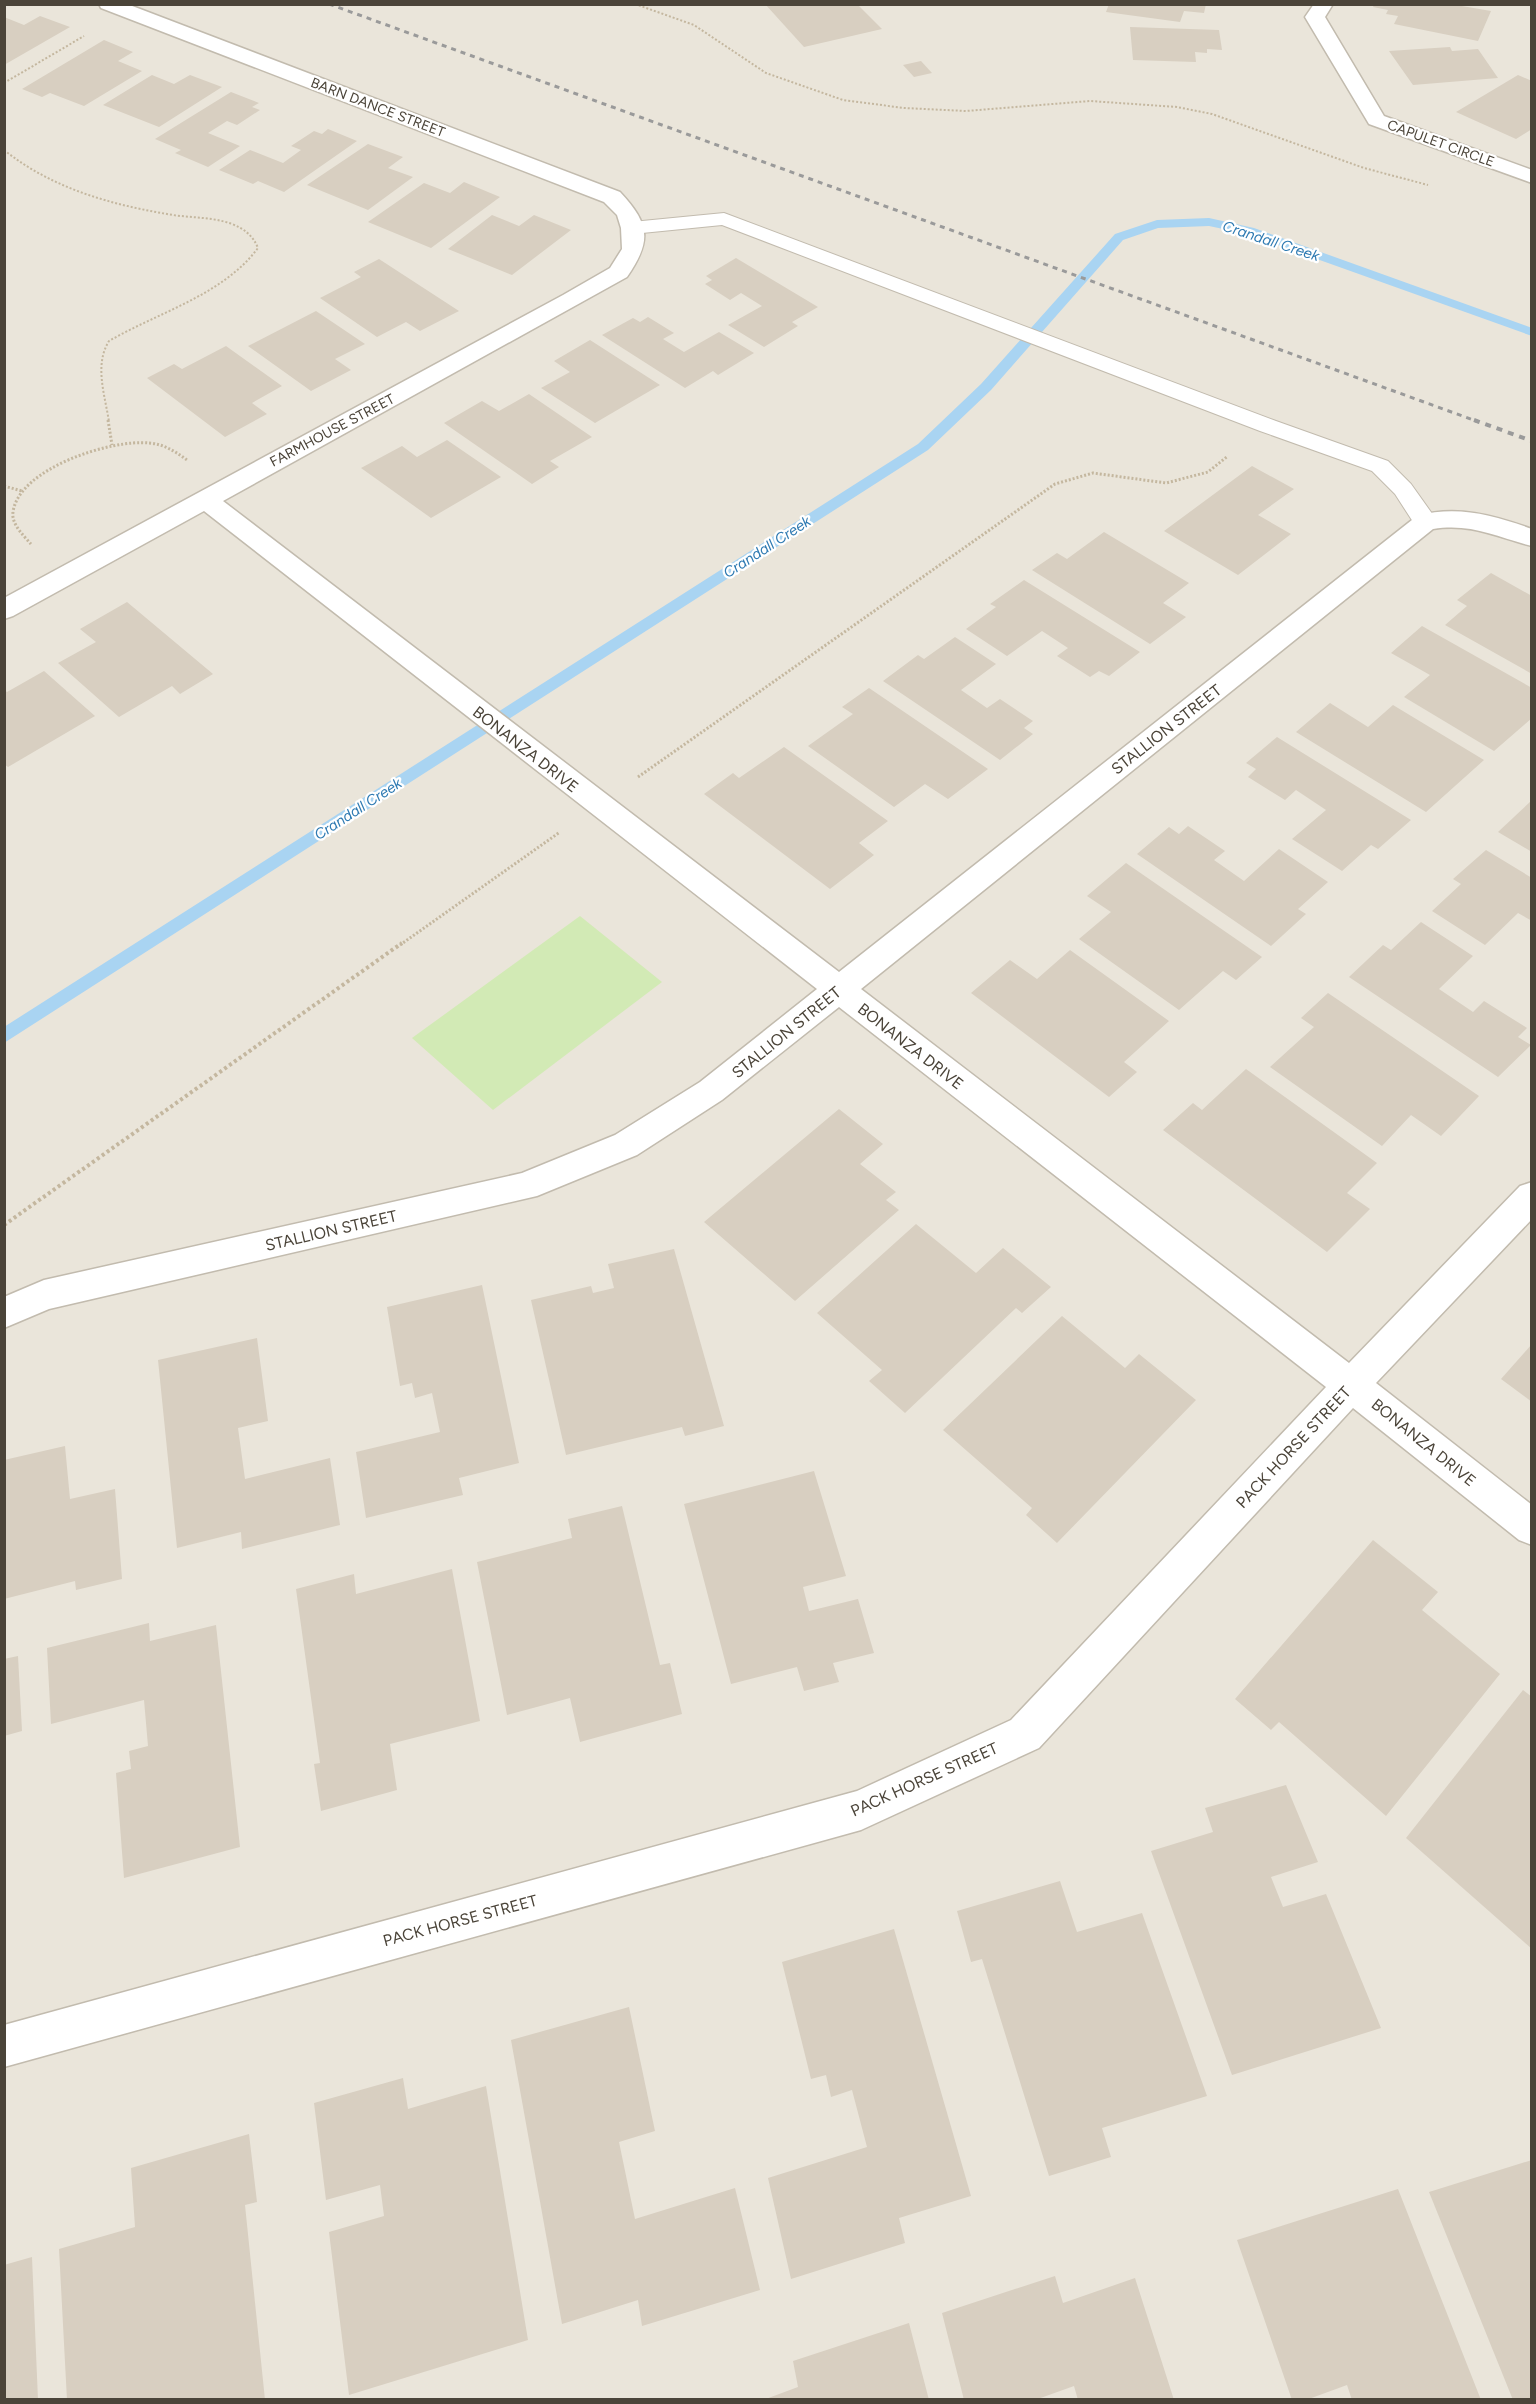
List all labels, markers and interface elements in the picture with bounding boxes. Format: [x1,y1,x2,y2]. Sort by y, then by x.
street label: BARN DANCE STREET [308,74,448,141]
street label: CAPULET CIRCLE [1385,116,1497,171]
water label: Crandall Creek [1220,217,1322,265]
street label: FARMHOUSE STREET [267,390,398,471]
water label: Crandall Creek [720,512,815,582]
street label: STALLION STREET [1107,680,1225,778]
street label: BONANZA DRIVE [469,702,582,797]
water label: Crandall Creek [311,774,406,844]
street label: STALLION STREET [728,983,845,1082]
street label: BONANZA DRIVE [854,999,967,1094]
street label: STALLION STREET [263,1206,399,1255]
street label: PACK HORSE STREET [1232,1383,1355,1512]
street label: BONANZA DRIVE [1368,1394,1480,1490]
street label: PACK HORSE STREET [848,1738,1001,1821]
street label: PACK HORSE STREET [381,1891,540,1950]

